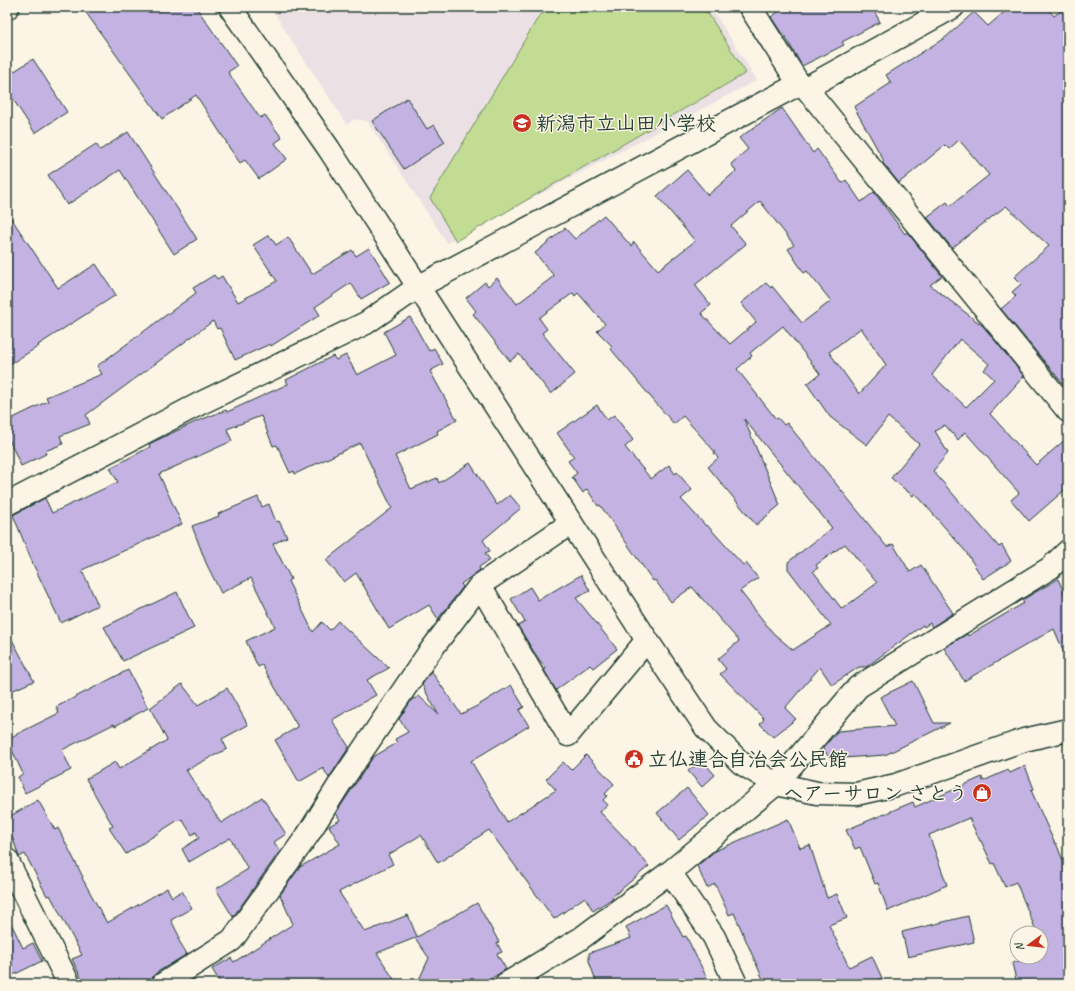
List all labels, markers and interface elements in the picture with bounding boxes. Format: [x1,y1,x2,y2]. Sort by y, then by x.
place label: 新潟市立山田小学校 [536,111,716,136]
school or university icon: 新潟市立山田小学校 [511,112,533,134]
place label: 立仏連合自治会公民館 [648,747,848,772]
public building icon: 立仏連合自治会公民館 [623,748,645,770]
place label: ヘアーサロン さとう [783,781,968,806]
shop icon: ヘアーサロン さとう [971,782,993,804]
north arrow [1009,925,1049,965]
text: N [1011,940,1027,953]

